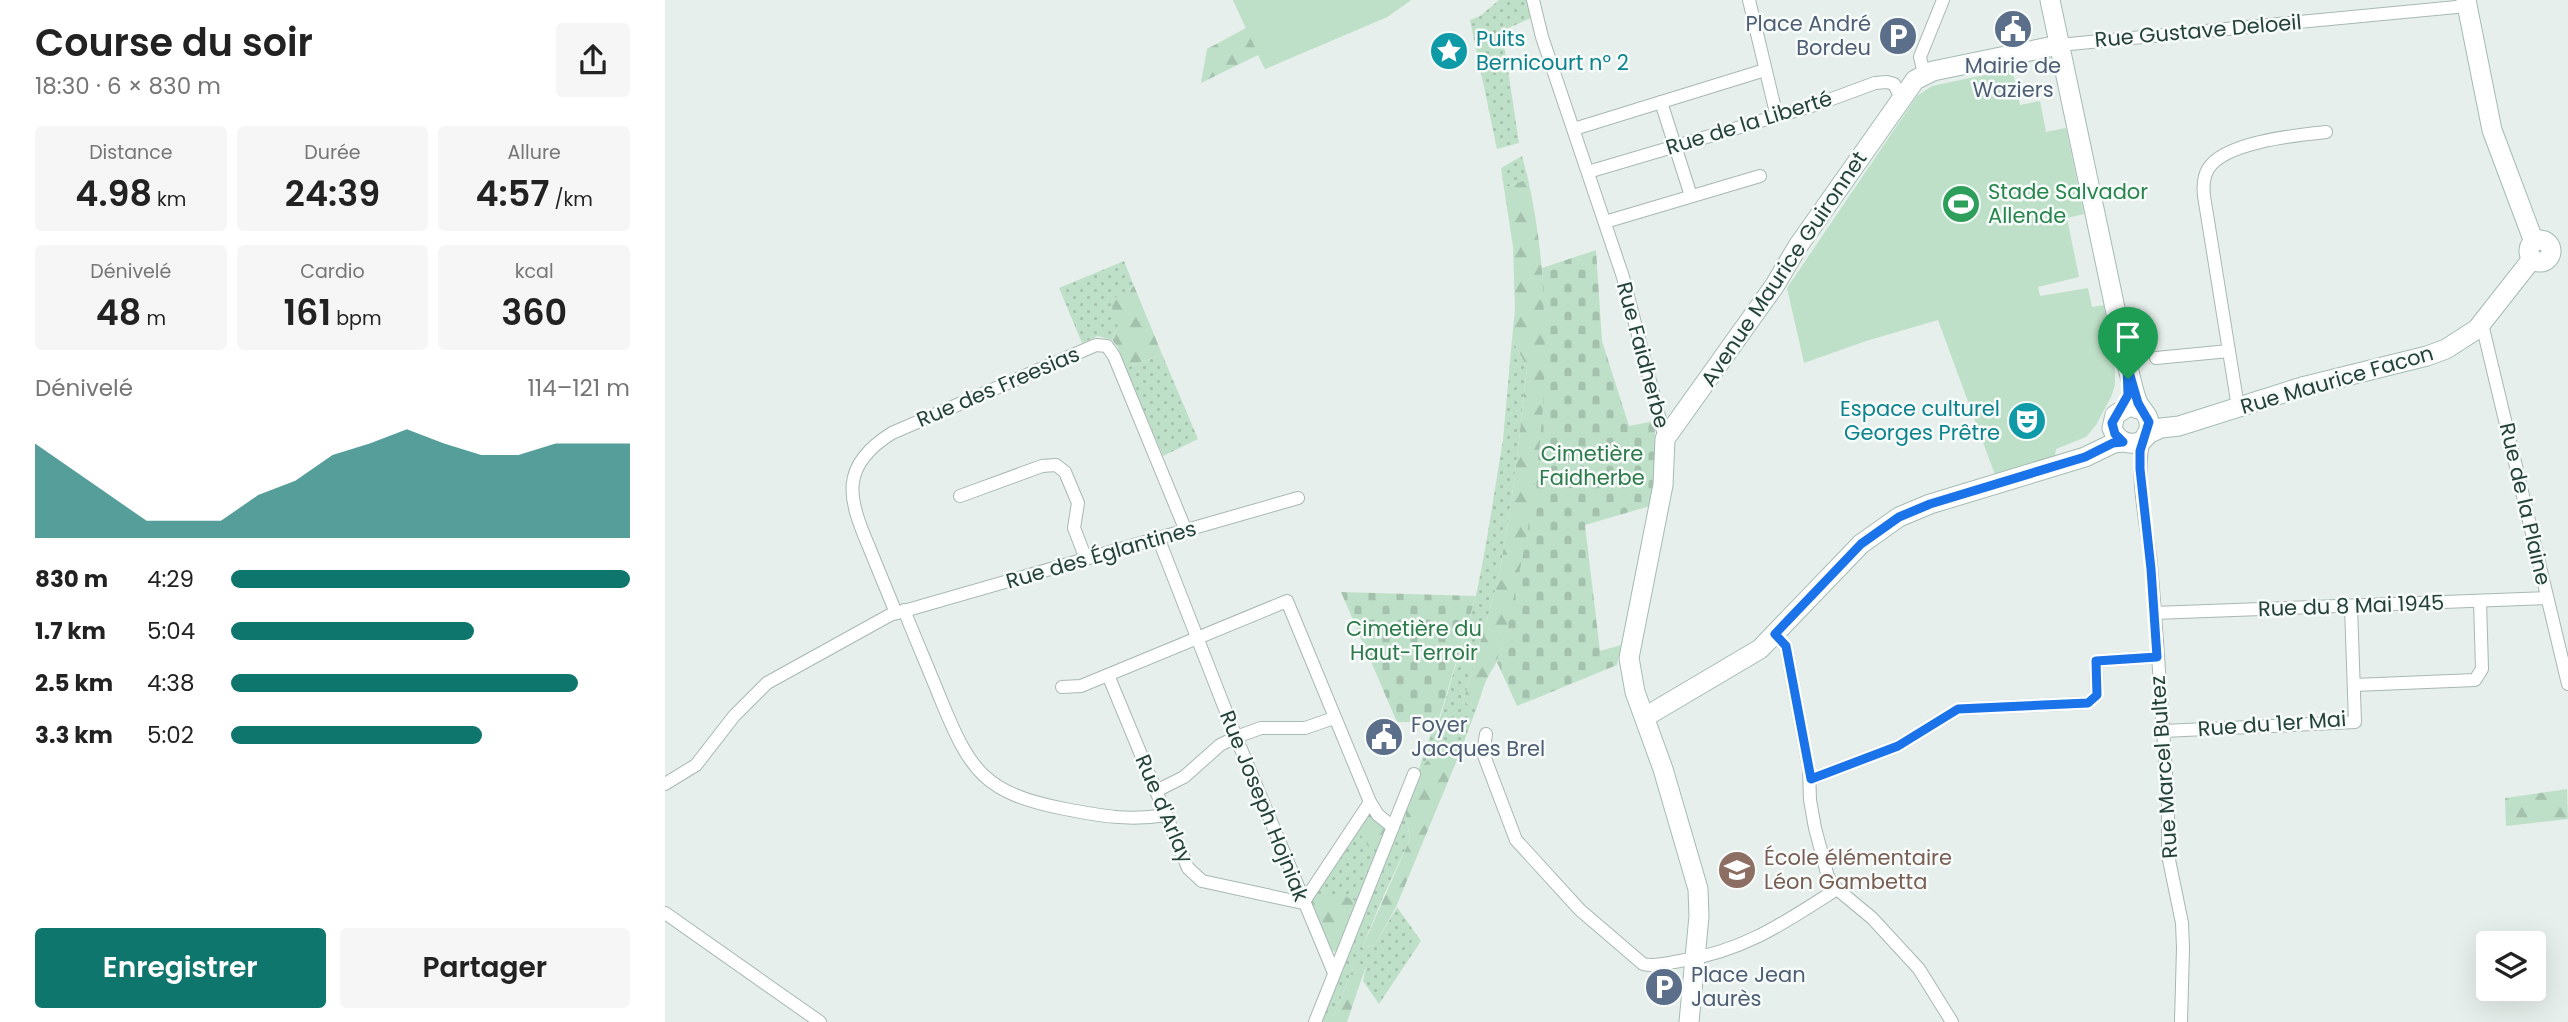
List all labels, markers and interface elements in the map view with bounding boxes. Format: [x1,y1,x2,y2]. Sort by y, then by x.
street label: Rue Gustave Deloeil [2093,7,2303,54]
public building icon: Mairie de Waziers [1992,8,2034,50]
place label: Place André Bordeu [1745,9,1871,62]
parking icon: Place André Bordeu [1877,15,1919,57]
text: Course du soir [35,16,313,69]
button: share [556,23,630,97]
place label: Puits Bernicourt n° 2 [1476,24,1629,77]
place icon: Puits Bernicourt n° 2 [1428,30,1470,72]
place label: Mairie de Waziers [1965,51,2061,104]
text: 18:30 · 6 × 830 m [35,70,221,102]
street label: Rue de la Liberté [1662,83,1836,162]
text: Distance [89,139,172,166]
text: Durée [304,139,361,166]
text: Allure [508,139,561,166]
street label: Avenue Maurice Guironnet [1694,145,1873,392]
text: 4.98 [75,169,152,218]
text: 24:39 [285,169,380,218]
text: 4:57 [475,169,549,218]
place label: Stade Salvador Allende [1988,177,2148,230]
sports icon: Stade Salvador Allende [1940,183,1982,225]
text: km [152,186,186,213]
text: /km [549,186,593,213]
text: Dénivelé [90,258,171,285]
text: Cardio [300,258,365,285]
text: kcal [515,258,554,285]
street label: Rue Faidherbe [1610,278,1677,431]
text: 48 [96,288,141,337]
text: 161 [283,288,331,337]
text: 360 [501,288,567,337]
text: m [141,305,166,332]
text: bpm [331,305,382,332]
pin [2098,307,2158,379]
icon: arrive [2109,318,2147,356]
street label: Rue Maurice Facon [2237,338,2437,421]
street label: Rue des Freesias [912,339,1084,434]
text: Dénivelé [35,372,133,404]
text: 114–121 m [527,372,630,404]
place label: Espace culturel Georges Prêtre [1840,394,2000,447]
theatre icon: Espace culturel Georges Prêtre [2006,400,2048,442]
street label: Rue de la Plaine [2493,420,2558,588]
park label: Cimetière Faidherbe [1539,439,1645,492]
street label: Rue des Églantines [1002,513,1199,596]
text: 830 m [35,563,108,595]
text: 4:29 [147,563,194,595]
street label: Rue du 8 Mai 1945 [2257,588,2445,623]
park label: Cimetière du Haut-Terroir [1346,614,1482,667]
text: 1.7 km [35,615,106,647]
text: 5:04 [147,615,195,647]
text: 2.5 km [35,667,113,699]
text: 4:38 [147,667,194,699]
street label: Rue Marcel Bultez [2143,675,2184,859]
street label: Rue du 1er Mai [2197,704,2347,743]
street label: Rue Joseph Hojniak [1213,706,1316,906]
place label: Foyer Jacques Brel [1411,710,1545,763]
public building icon: Foyer Jacques Brel [1363,716,1405,758]
text: 3.3 km [35,719,113,751]
text: 5:02 [147,719,194,751]
street label: Rue d'Arlay [1129,750,1200,868]
place label: École élémentaire Léon Gambetta [1764,843,1952,896]
school or university icon: École élémentaire Léon Gambetta [1716,849,1758,891]
button: Enregistrer [35,928,326,1008]
button: Partager [340,928,630,1008]
map controls [2476,931,2546,1001]
button: layers [2476,931,2546,1001]
place label: Place Jean Jaurès [1691,960,1806,1013]
parking icon: Place Jean Jaurès [1643,966,1685,1008]

